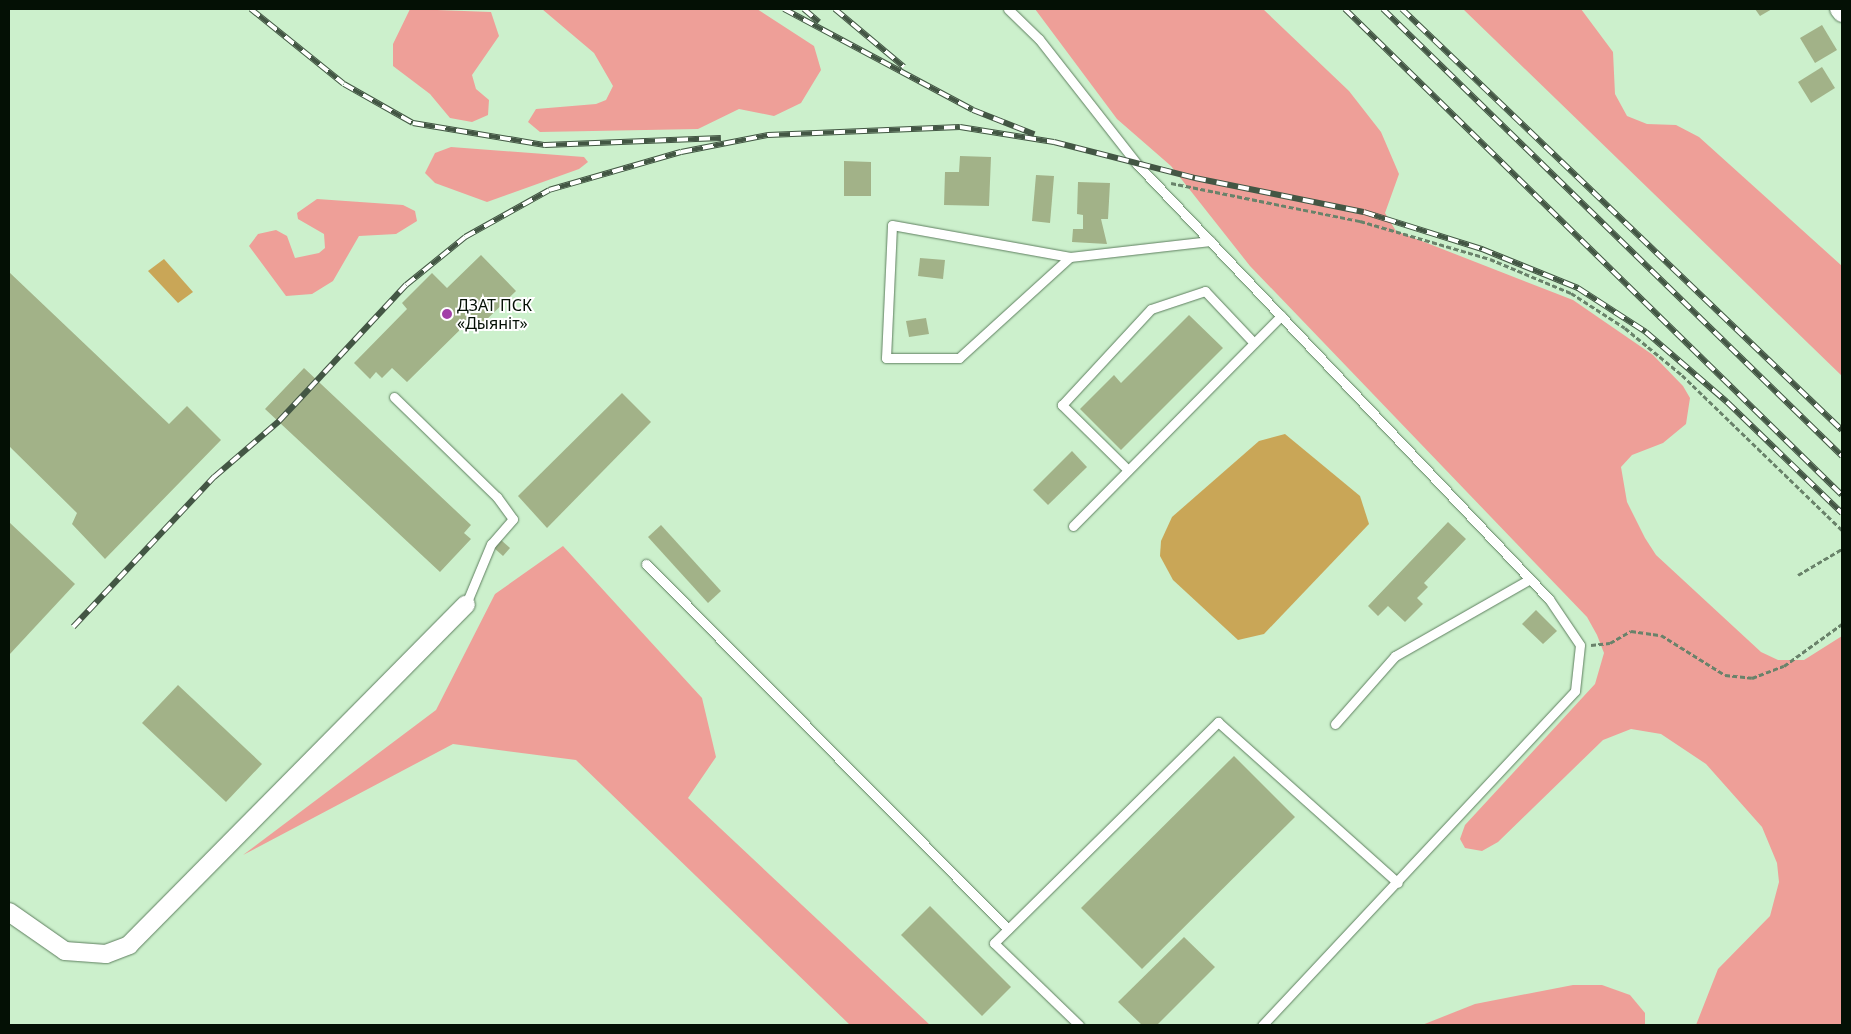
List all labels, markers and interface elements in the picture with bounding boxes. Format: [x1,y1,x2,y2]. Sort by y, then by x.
place label: ДЗАТ ПСК «Дыяніт» [457,295,532,333]
marker: ДЗАТ ПСК «Дыяніт» [441,308,453,320]

